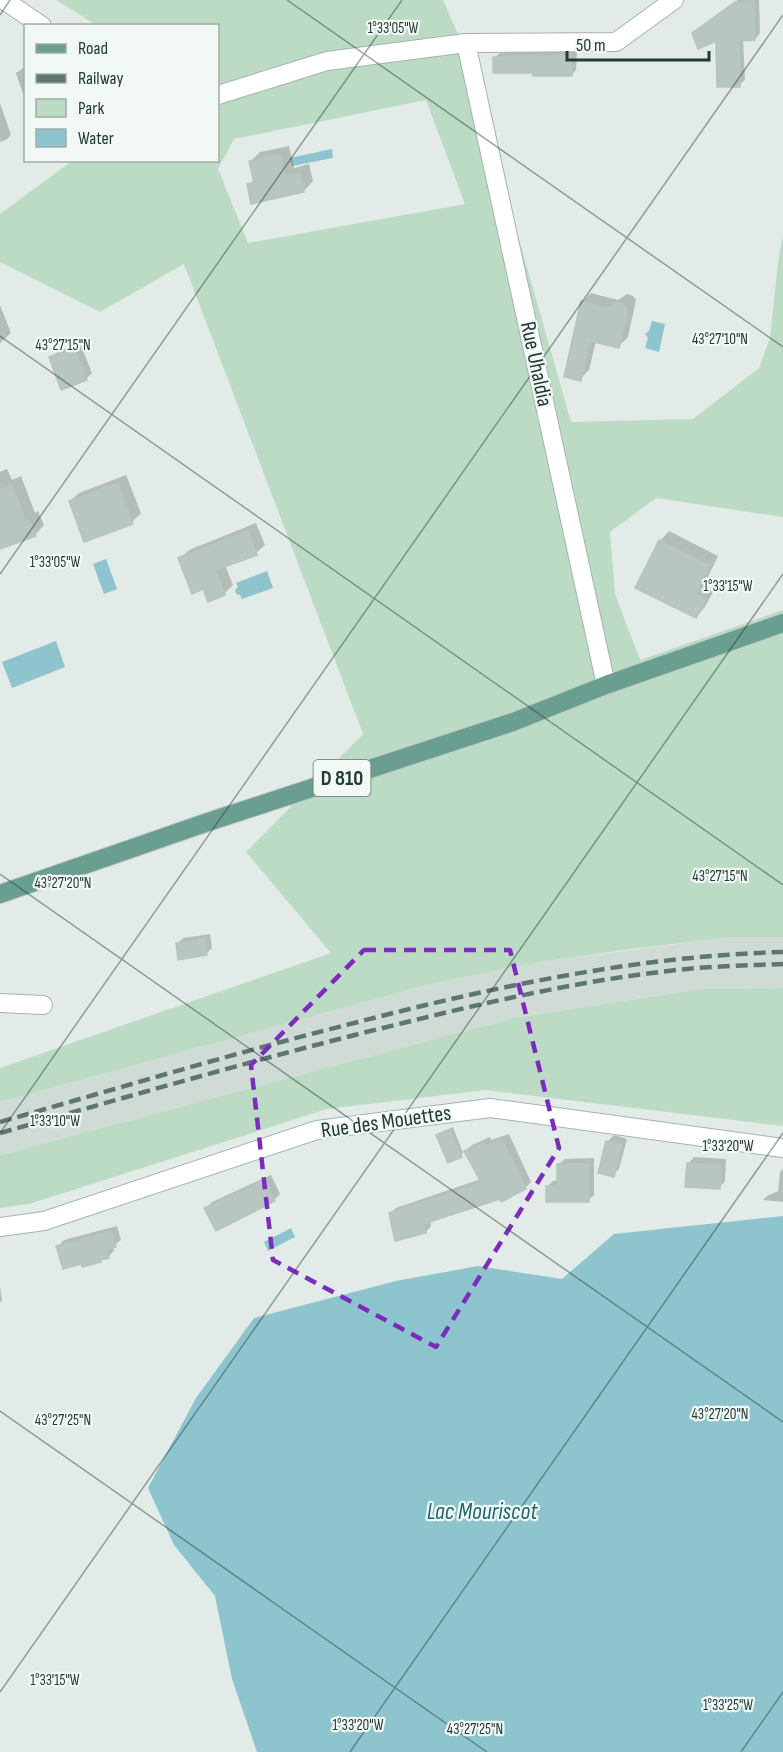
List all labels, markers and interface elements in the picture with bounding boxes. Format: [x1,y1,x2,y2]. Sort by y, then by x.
text: 1°33'05"W [368,19,419,38]
legend [24,24,219,162]
scale bar [567,24,710,62]
text: 50 m [576,35,606,56]
text: Road [78,38,108,59]
text: Railway [78,68,123,89]
text: Park [78,98,104,119]
text: Water [78,128,114,149]
street label: Rue Uhaldia [514,319,558,409]
text: 43°27'10"N [692,330,748,349]
text: 43°27'15"N [35,336,91,355]
text: 1°33'05"W [30,553,81,572]
text: 1°33'15"W [703,577,753,596]
road number: D 810 [314,760,370,796]
text: 43°27'15"N [692,867,748,886]
text: 43°27'20"N [35,874,91,893]
street label: Rue des Mouettes [319,1099,453,1145]
text: 1°33'10"W [30,1112,80,1131]
text: 1°33'20"W [703,1137,754,1156]
text: 43°27'20"N [692,1405,748,1424]
text: 43°27'25"N [35,1411,91,1430]
water label: Lac Mouriscot [427,1497,538,1526]
text: 1°33'15"W [30,1671,80,1690]
text: 1°33'25"W [703,1696,753,1715]
text: 1°33'20"W [333,1716,384,1735]
text: 43°27'25"N [447,1720,503,1739]

